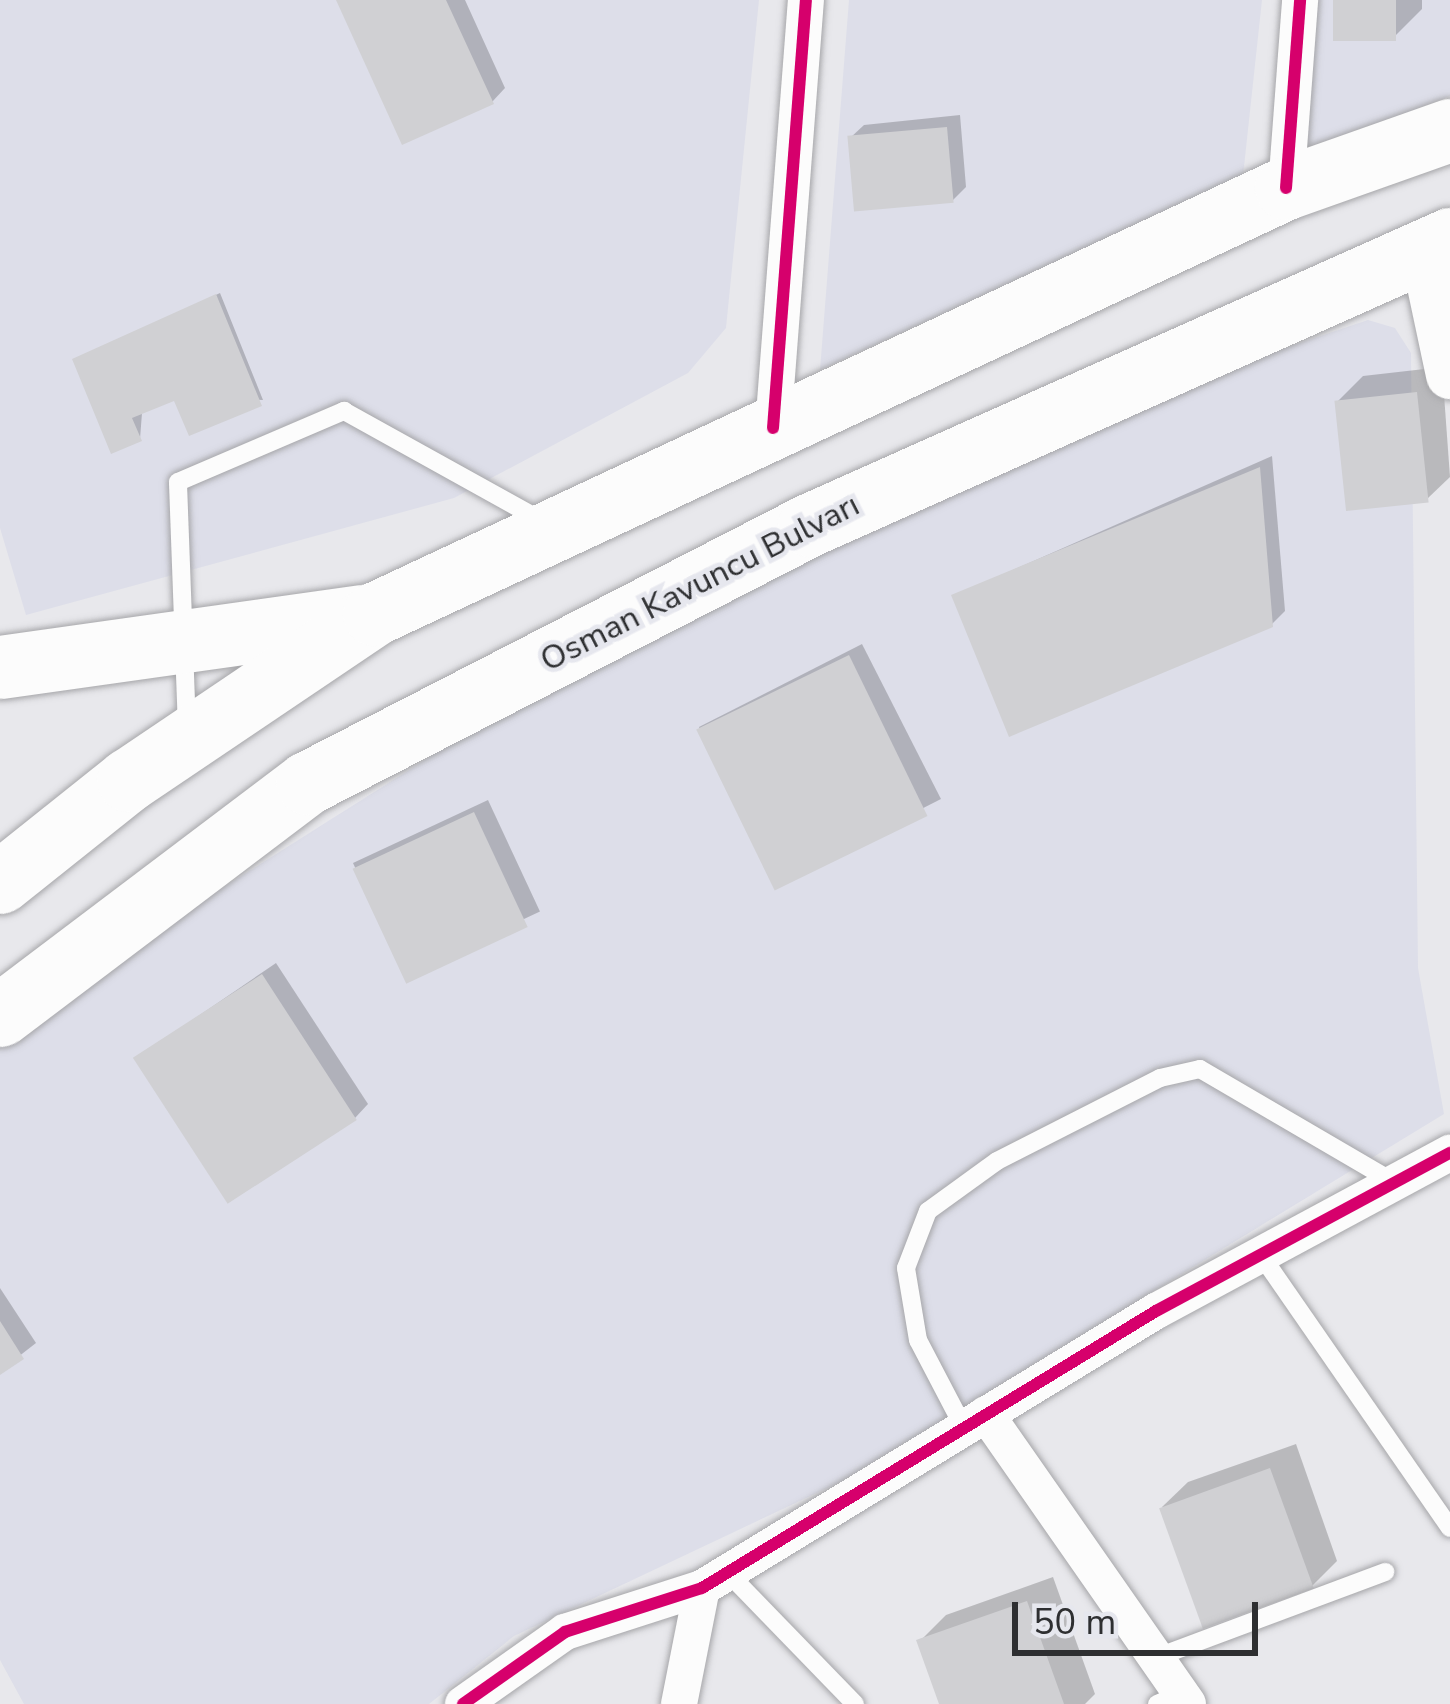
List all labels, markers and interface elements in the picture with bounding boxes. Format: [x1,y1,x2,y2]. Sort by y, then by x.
street label: Osman Kavuncu Bulvarı [534,485,866,681]
scale bar [1018,1578,1264,1652]
text: 50 m [1033,1598,1116,1647]

